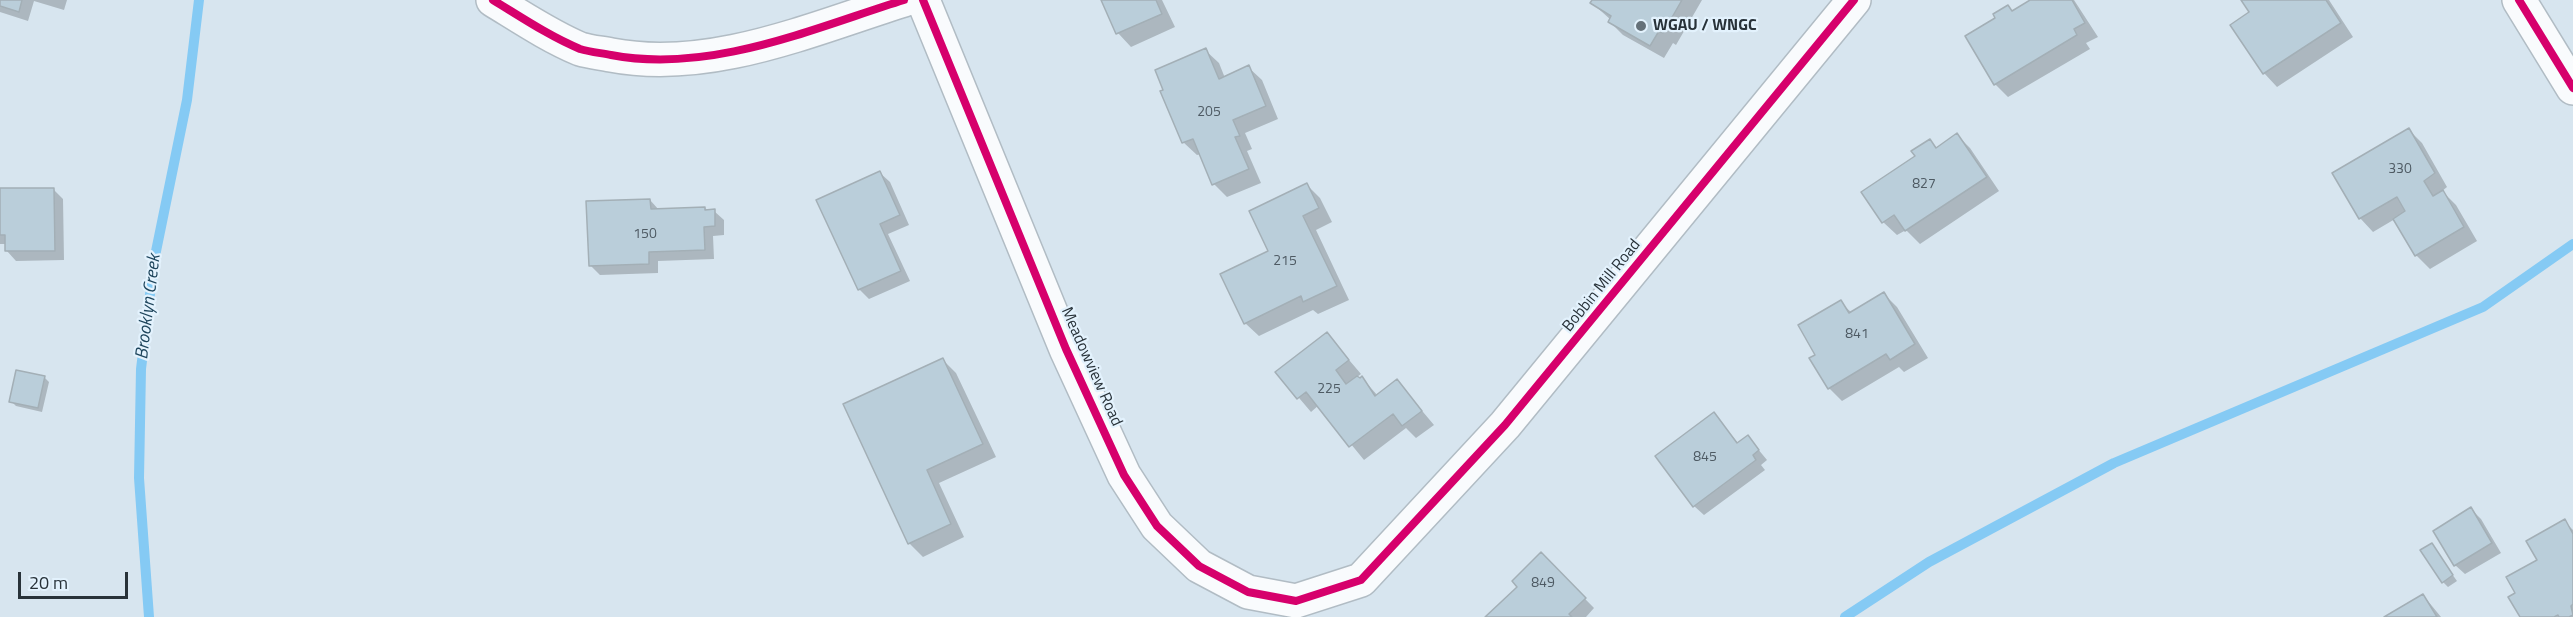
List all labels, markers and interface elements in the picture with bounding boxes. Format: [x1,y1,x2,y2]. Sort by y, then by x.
place label: WGAU / WNGC [1653,16,1757,36]
marker: WGAU / WNGC [1634,19,1648,33]
house number: 205 [1197,105,1221,121]
house number: 330 [2388,162,2412,178]
house number: 827 [1912,177,1936,193]
house number: 150 [633,227,657,243]
street label: Bobbin Mill Road [1559,236,1645,336]
water label: Brooklyn Creek [132,253,166,361]
house number: 215 [1273,254,1297,270]
street label: Meadowview Road [1056,305,1126,429]
house number: 841 [1845,327,1869,343]
house number: 225 [1317,382,1341,398]
house number: 845 [1693,450,1717,466]
scale bar [21,560,130,598]
text: 20 m [29,569,68,596]
house number: 849 [1531,576,1555,592]

